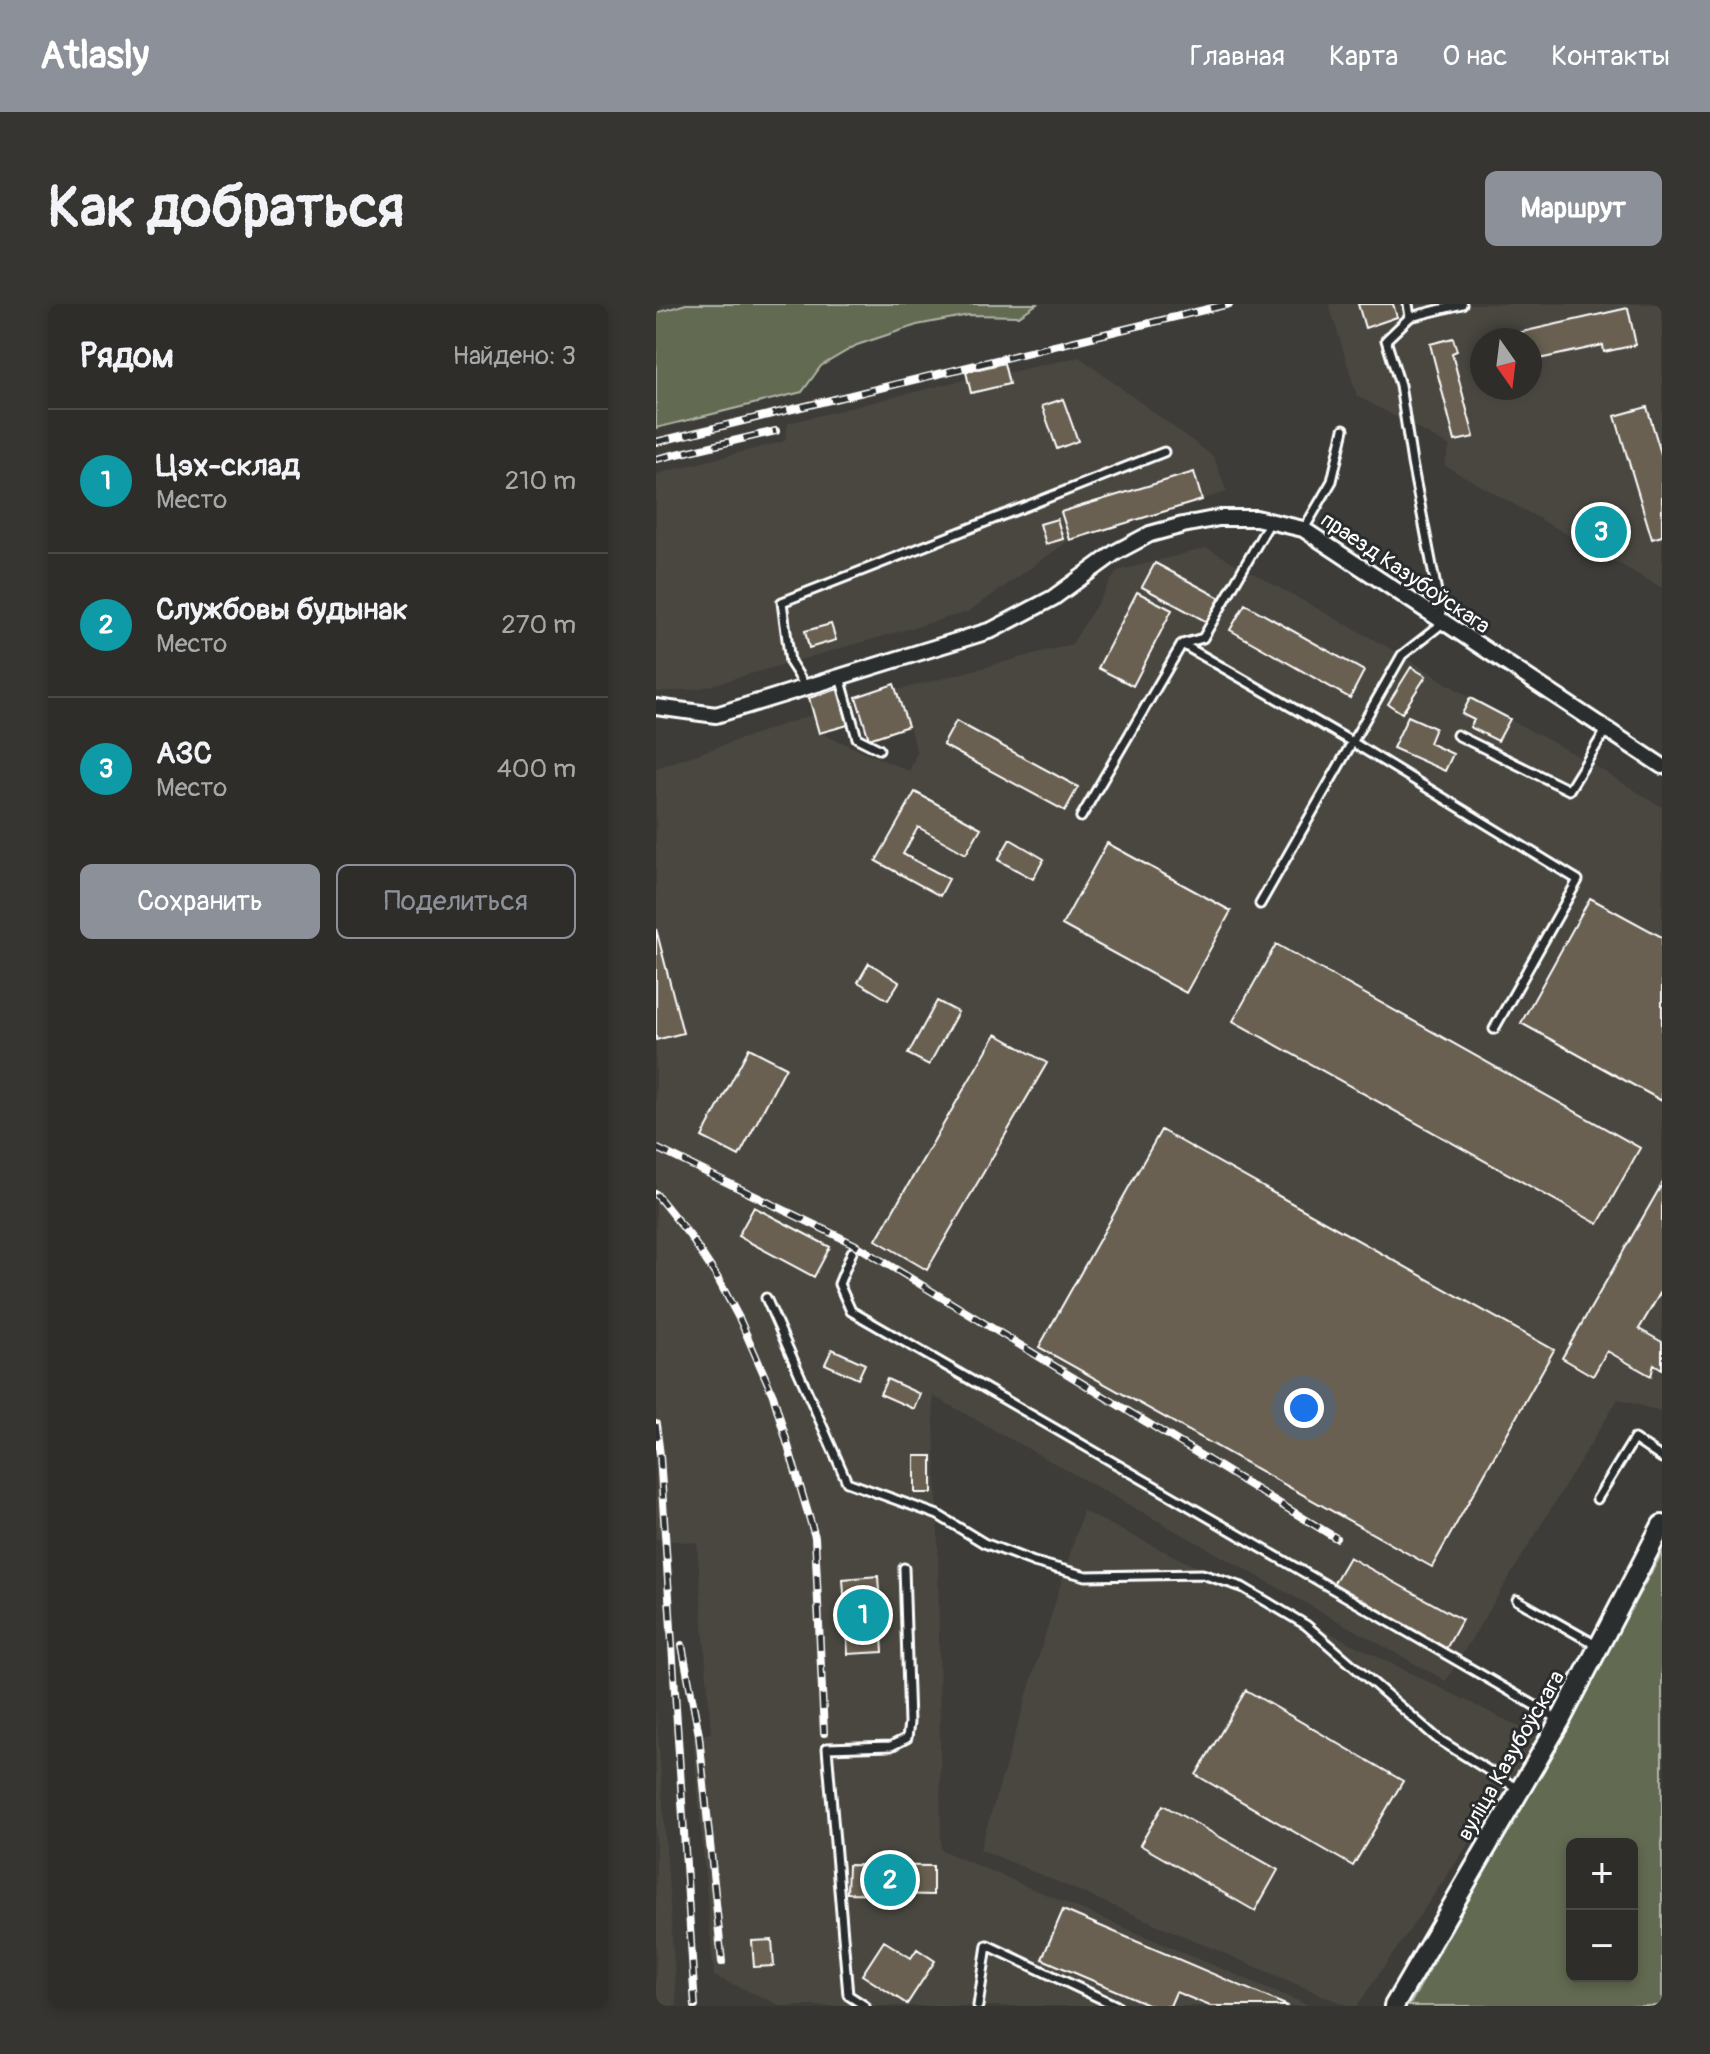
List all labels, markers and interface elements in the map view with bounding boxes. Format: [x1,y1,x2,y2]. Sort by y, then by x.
text: Atlasly [40,32,149,80]
text: Главная [1190,39,1285,74]
text: Карта [1329,39,1398,74]
text: О нас [1442,39,1507,74]
text: Контакты [1551,39,1670,74]
button: Маршрут [1485,171,1662,246]
text: Как добраться [48,174,404,243]
north arrow [1470,328,1542,400]
text: Рядом [80,335,174,378]
text: Найдено: 3 [453,340,576,372]
text: Цэх-склад [156,447,300,484]
text: 1 [101,465,111,497]
text: 210 m [505,465,576,497]
text: Место [156,484,227,516]
pin: 3 [1575,502,1627,562]
street label: праезд Казубоўскага [1315,506,1496,640]
text: Службовы будынак [156,591,408,628]
text: 2 [99,609,113,641]
text: 270 m [501,609,576,641]
text: Место [156,628,227,660]
text: АЗС [156,735,212,772]
text: 3 [99,753,113,785]
text: 400 m [497,753,576,785]
text: Место [156,772,227,804]
button: Сохранить [80,864,320,939]
button: Поделиться [336,864,576,939]
your location [1284,1388,1324,1428]
pin: 1 [837,1585,889,1645]
street label: вуліца Казубоўскага [1451,1665,1571,1846]
map controls [1566,1838,1638,1982]
button: + [1566,1838,1638,1910]
pin: 2 [864,1850,916,1910]
button: − [1566,1910,1638,1982]

